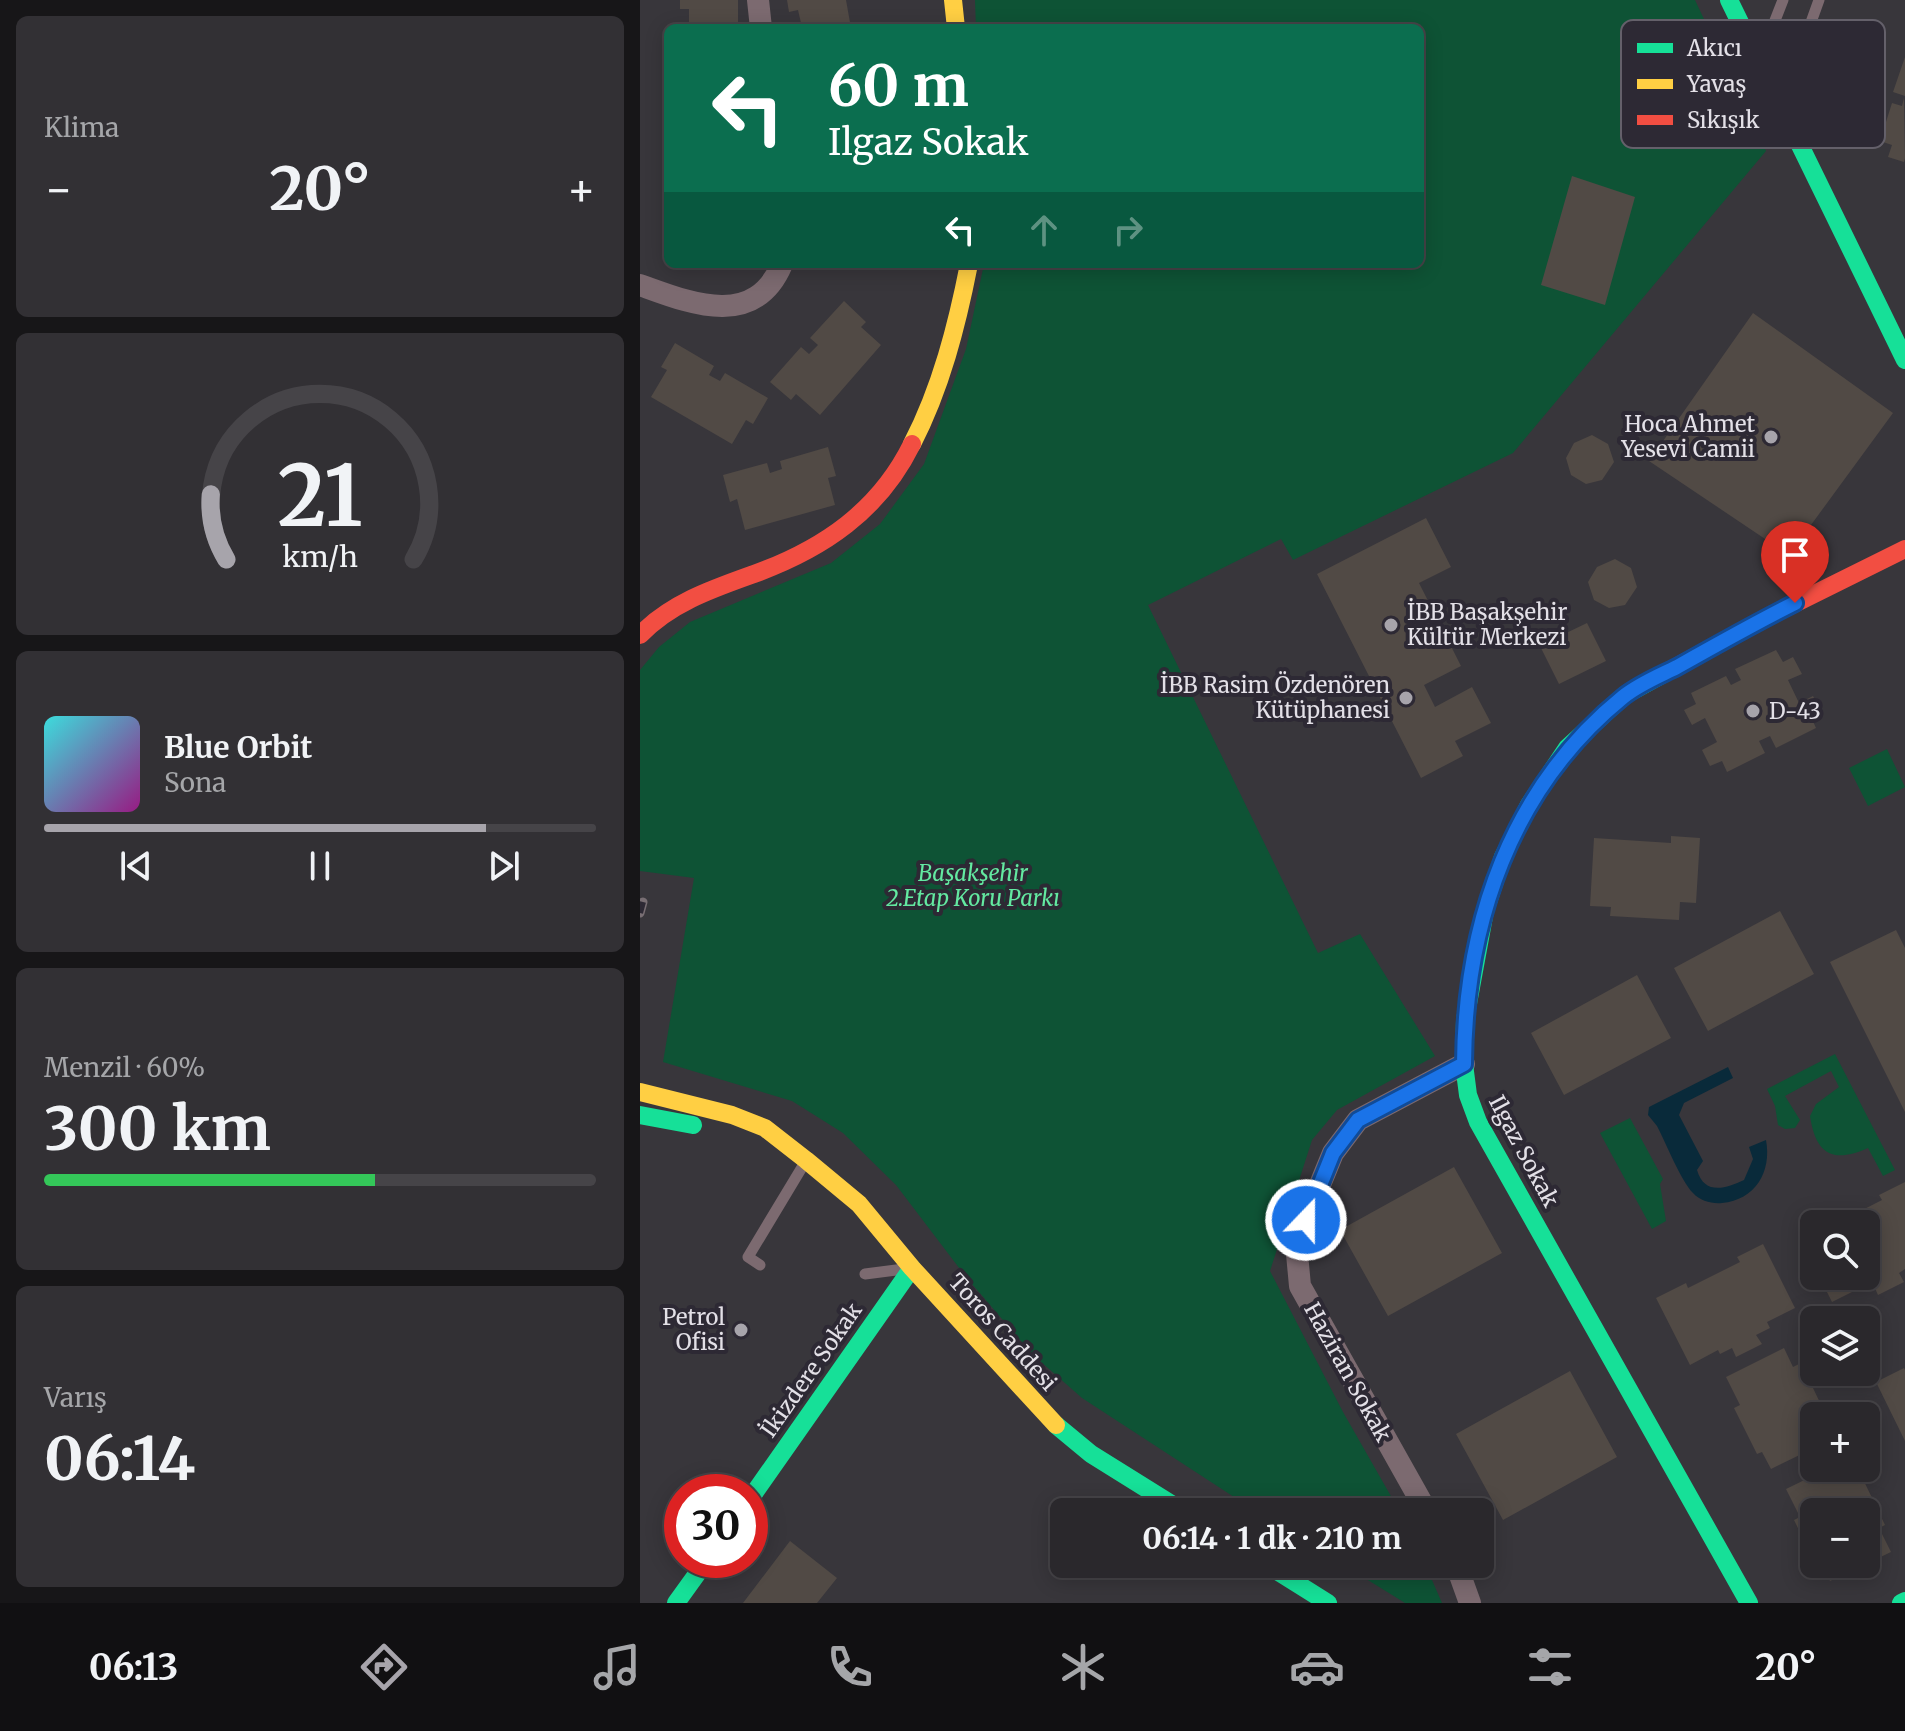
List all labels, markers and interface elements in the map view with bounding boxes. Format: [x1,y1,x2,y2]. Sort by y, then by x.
legend [1621,20,1885,148]
text: Akıcı [1686,34,1742,62]
text: 60 m [828,51,969,121]
icon: left [696,56,800,160]
text: Yavaş [1686,70,1746,98]
text: Sıkışık [1687,106,1759,134]
text: Klima [44,111,119,144]
text: Ilgaz Sokak [828,120,1029,165]
text: 20° [269,151,371,226]
text: − [44,162,73,217]
text: + [567,162,596,217]
icon: left [938,208,982,252]
icon: ahead [1022,208,1066,252]
icon: right [1106,208,1150,252]
place label: Hoca Ahmet Yesevi Camii [1620,410,1755,463]
marker: Hoca Ahmet Yesevi Camii [1762,428,1780,446]
text: 21 [277,444,363,549]
pin [1761,521,1829,603]
icon: arrive [1773,533,1817,577]
text: km/h [282,539,358,575]
place label: İBB Başakşehir Kültür Merkezi [1407,598,1567,651]
marker: İBB Başakşehir Kültür Merkezi [1382,616,1400,634]
place label: İBB Rasim Özdenören Kütüphanesi [1160,671,1390,724]
marker: İBB Rasim Özdenören Kütüphanesi [1397,689,1415,707]
place label: D-43 [1769,697,1821,725]
marker: D-43 [1744,702,1762,720]
text: Blue Orbit [164,728,312,766]
text: Sona [164,766,226,799]
icon: previous [114,844,158,888]
icon: pause [298,844,342,888]
icon: next [482,844,526,888]
park label: Başakşehir 2.Etap Koru Parkı [885,859,1060,912]
text: Menzil · 60% [44,1051,205,1084]
street label: Ilgaz Sokak [1483,1090,1565,1212]
text: 300 km [44,1091,271,1166]
position arrow [1264,1178,1348,1262]
map controls [1800,1210,1880,1578]
button: search [1800,1210,1880,1290]
street label: Toros Caddesi [943,1268,1063,1396]
street label: İkizdere Sokak [754,1297,868,1443]
street label: Haziran Sokak [1298,1297,1398,1447]
place label: Petrol Ofisi [662,1303,725,1356]
button: layers [1800,1306,1880,1386]
marker: Petrol Ofisi [732,1321,750,1339]
text: Varış [44,1381,107,1414]
button: + [1800,1402,1880,1482]
text: 06:14 [44,1421,195,1496]
speed limit sign: 30 [664,1474,768,1578]
button: − [1800,1498,1880,1578]
text: 06:14 · 1 dk · 210 m [1142,1519,1402,1557]
icon: directions [356,1639,412,1695]
icon: music [589,1639,645,1695]
icon: phone [822,1639,878,1695]
icon: climate [1055,1639,1111,1695]
icon: car [1289,1639,1345,1695]
icon: filters [1522,1639,1578,1695]
text: 06:13 [89,1645,178,1690]
text: 20° [1755,1645,1816,1690]

